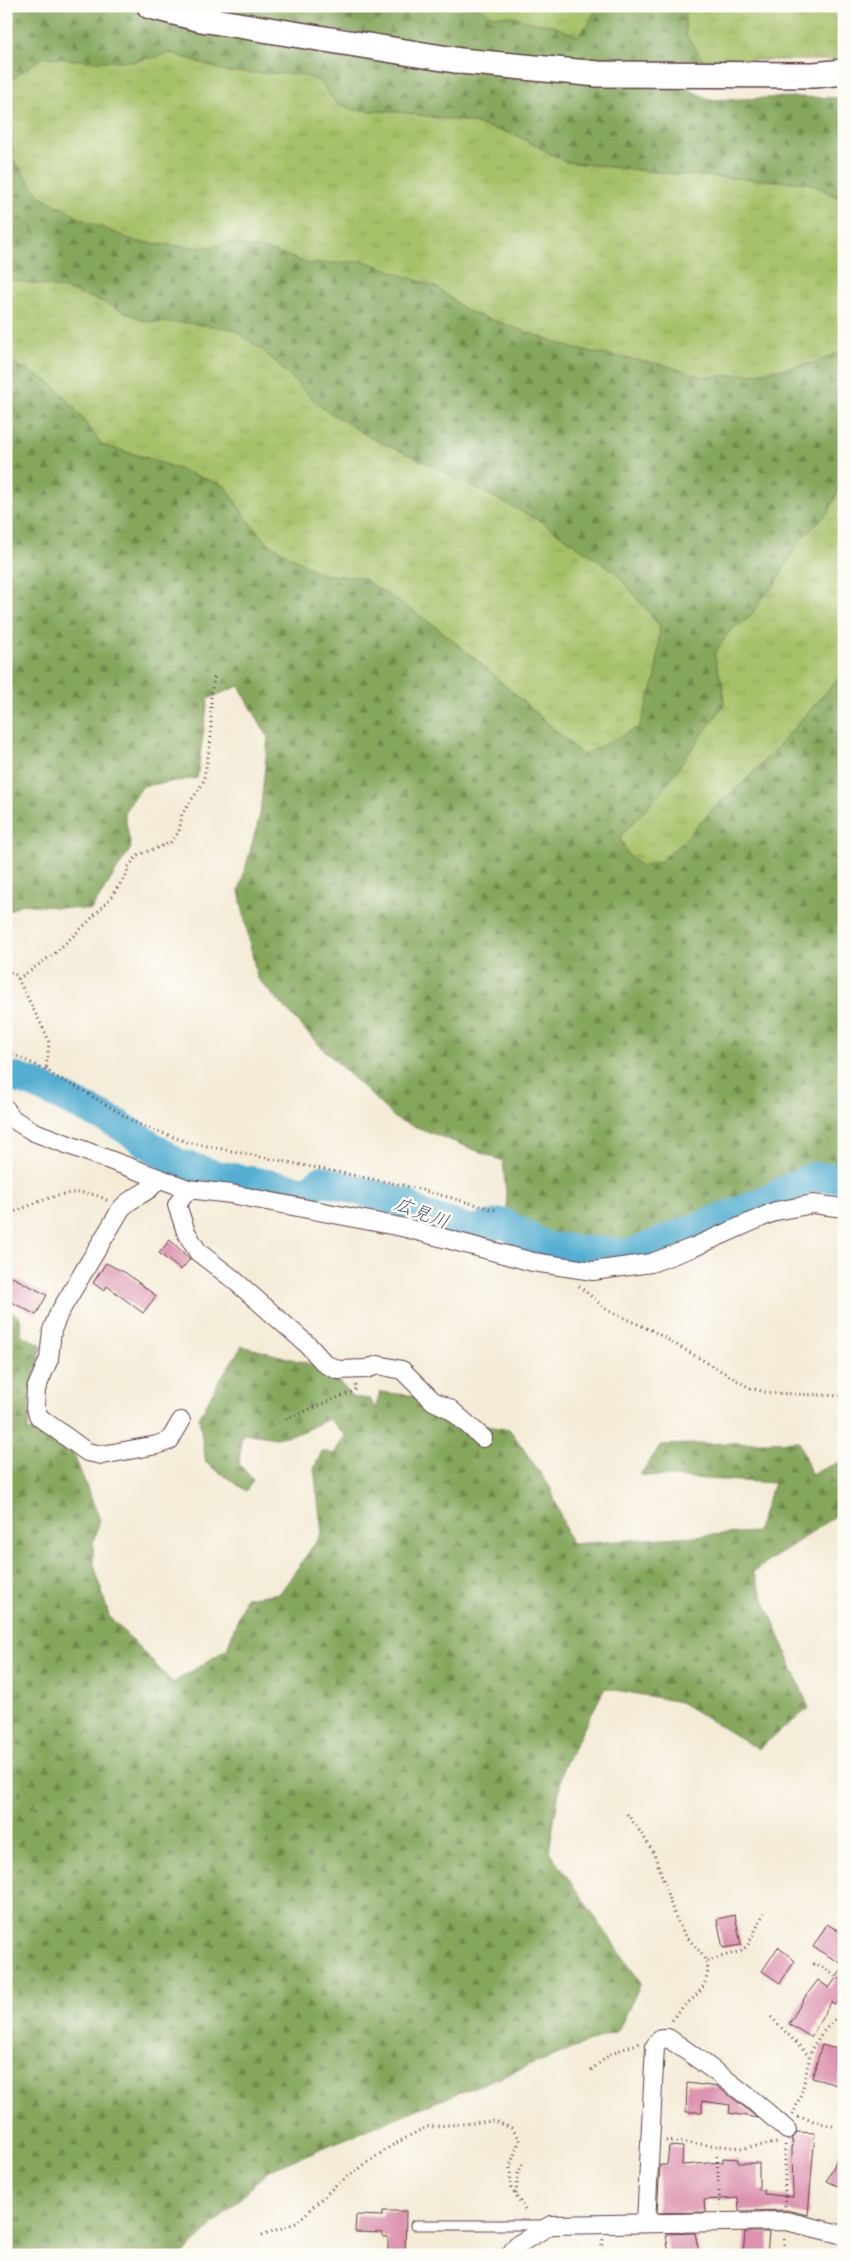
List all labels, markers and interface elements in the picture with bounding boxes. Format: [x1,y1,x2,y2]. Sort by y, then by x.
water label: 広見川 [390,1192,453,1237]

